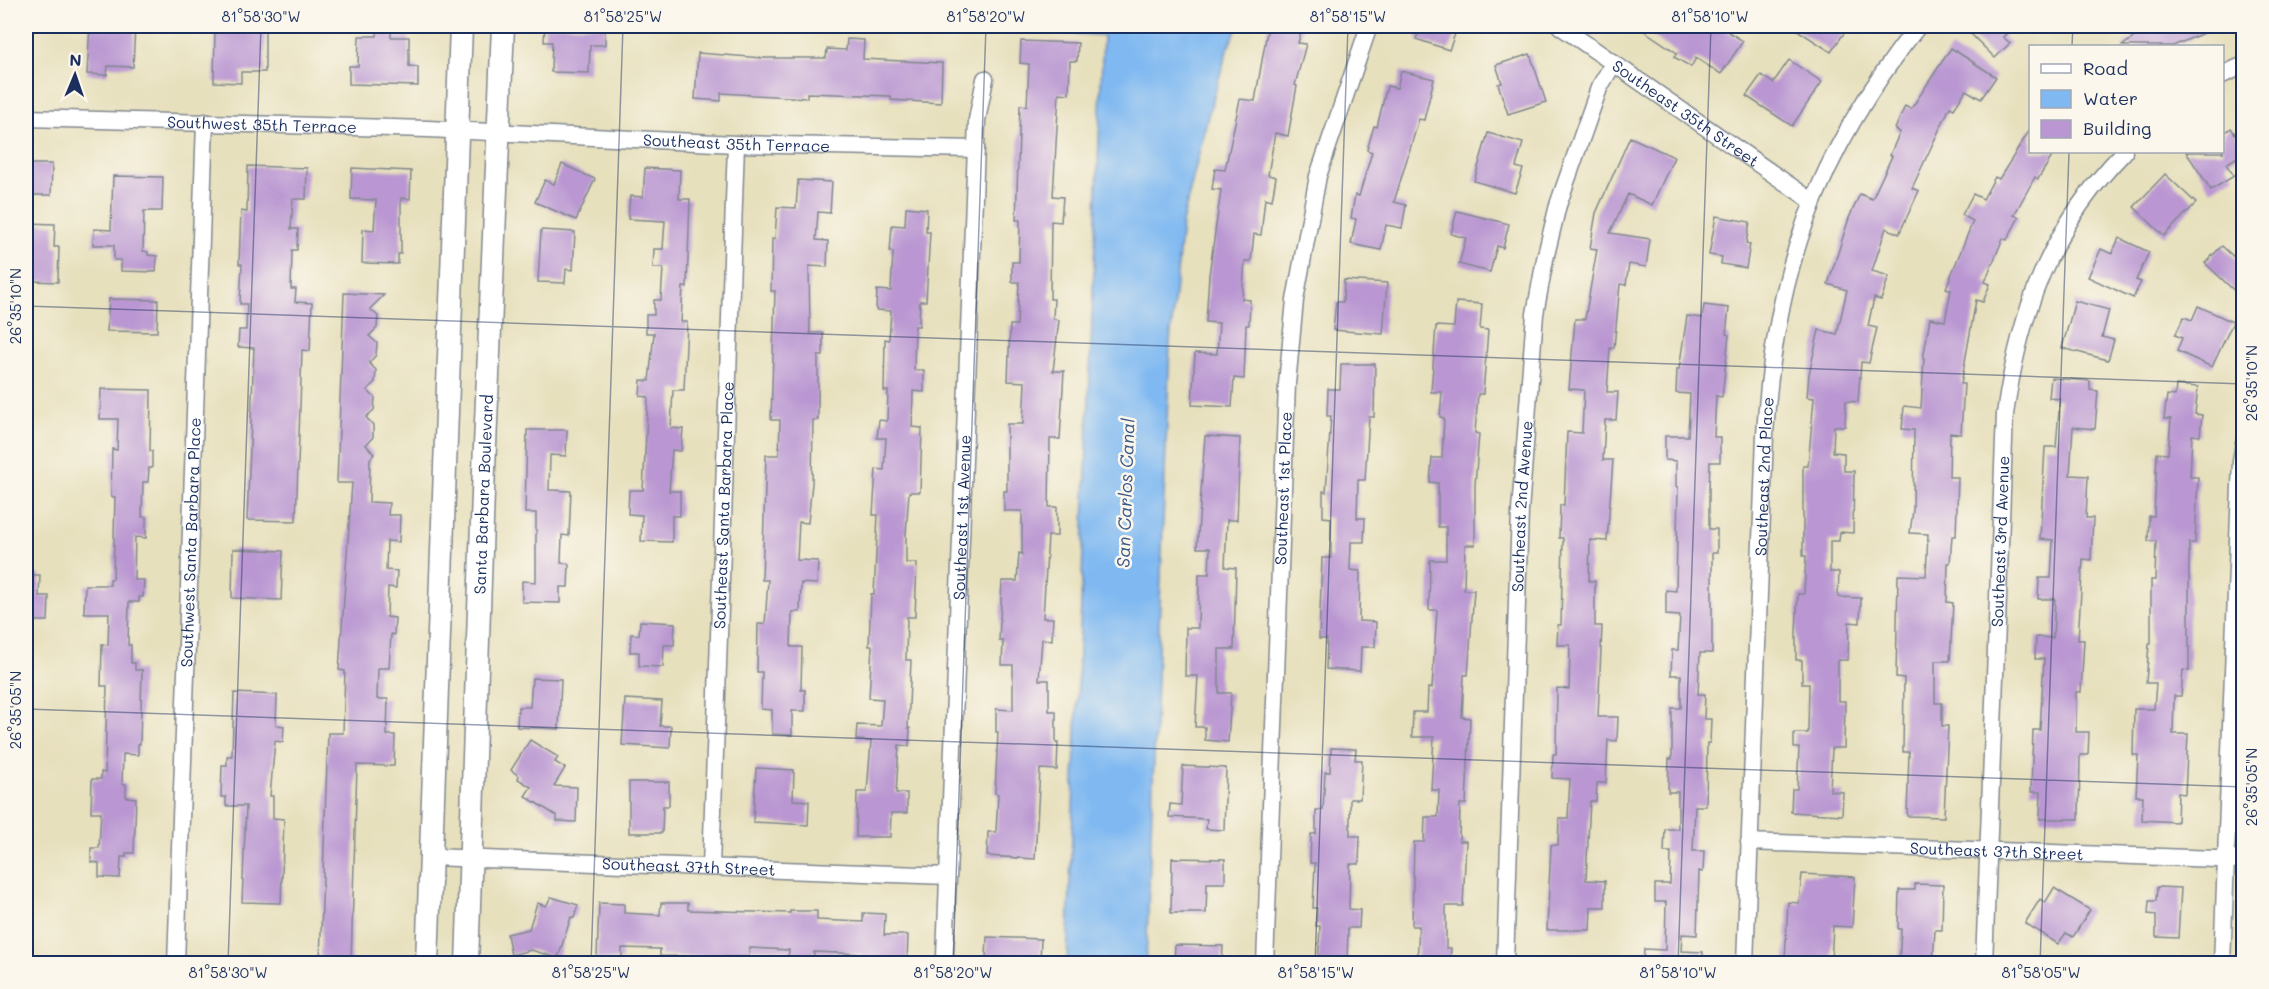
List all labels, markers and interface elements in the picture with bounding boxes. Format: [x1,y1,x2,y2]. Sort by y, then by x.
text: 81°58'30"W [221,6,301,26]
text: 81°58'25"W [584,6,662,26]
text: 81°58'20"W [947,6,1025,26]
text: 81°58'15"W [1310,6,1386,26]
text: 81°58'10"W [1671,6,1749,26]
north arrow [45,45,105,105]
legend [2029,45,2224,153]
text: N [69,49,82,70]
street label: Southeast 35th Street [1608,55,1763,171]
text: Road [2083,56,2128,80]
text: Water [2083,86,2138,110]
street label: Southwest 35th Terrace [167,111,357,137]
text: Building [2083,116,2151,140]
street label: Southeast 35th Terrace [642,128,830,156]
text: 26°35'10"N [5,268,25,344]
text: 26°35'10"N [2241,345,2261,421]
street label: Southeast Santa Barbara Place [708,381,738,629]
street label: Santa Barbara Boulevard [469,394,497,595]
street label: Southeast 2nd Place [1749,396,1778,556]
street label: Southeast 1st Place [1269,411,1296,565]
street label: Southwest Santa Barbara Place [175,417,205,668]
water label: San Carlos Canal [1110,417,1140,568]
street label: Southeast 2nd Avenue [1506,420,1537,592]
street label: Southeast 1st Avenue [948,434,975,600]
street label: Southeast 3rd Avenue [1986,455,2013,627]
text: 26°35'05"N [5,671,25,749]
text: 26°35'05"N [2241,748,2261,826]
street label: Southeast 37th Street [1910,837,2084,864]
street label: Southeast 37th Street [602,852,776,880]
text: 81°58'30"W [188,962,268,982]
text: 81°58'25"W [552,962,630,982]
text: 81°58'20"W [914,962,992,982]
text: 81°58'15"W [1278,962,1354,982]
text: 81°58'10"W [1639,962,1717,982]
text: 81°58'05"W [2001,962,2081,982]

